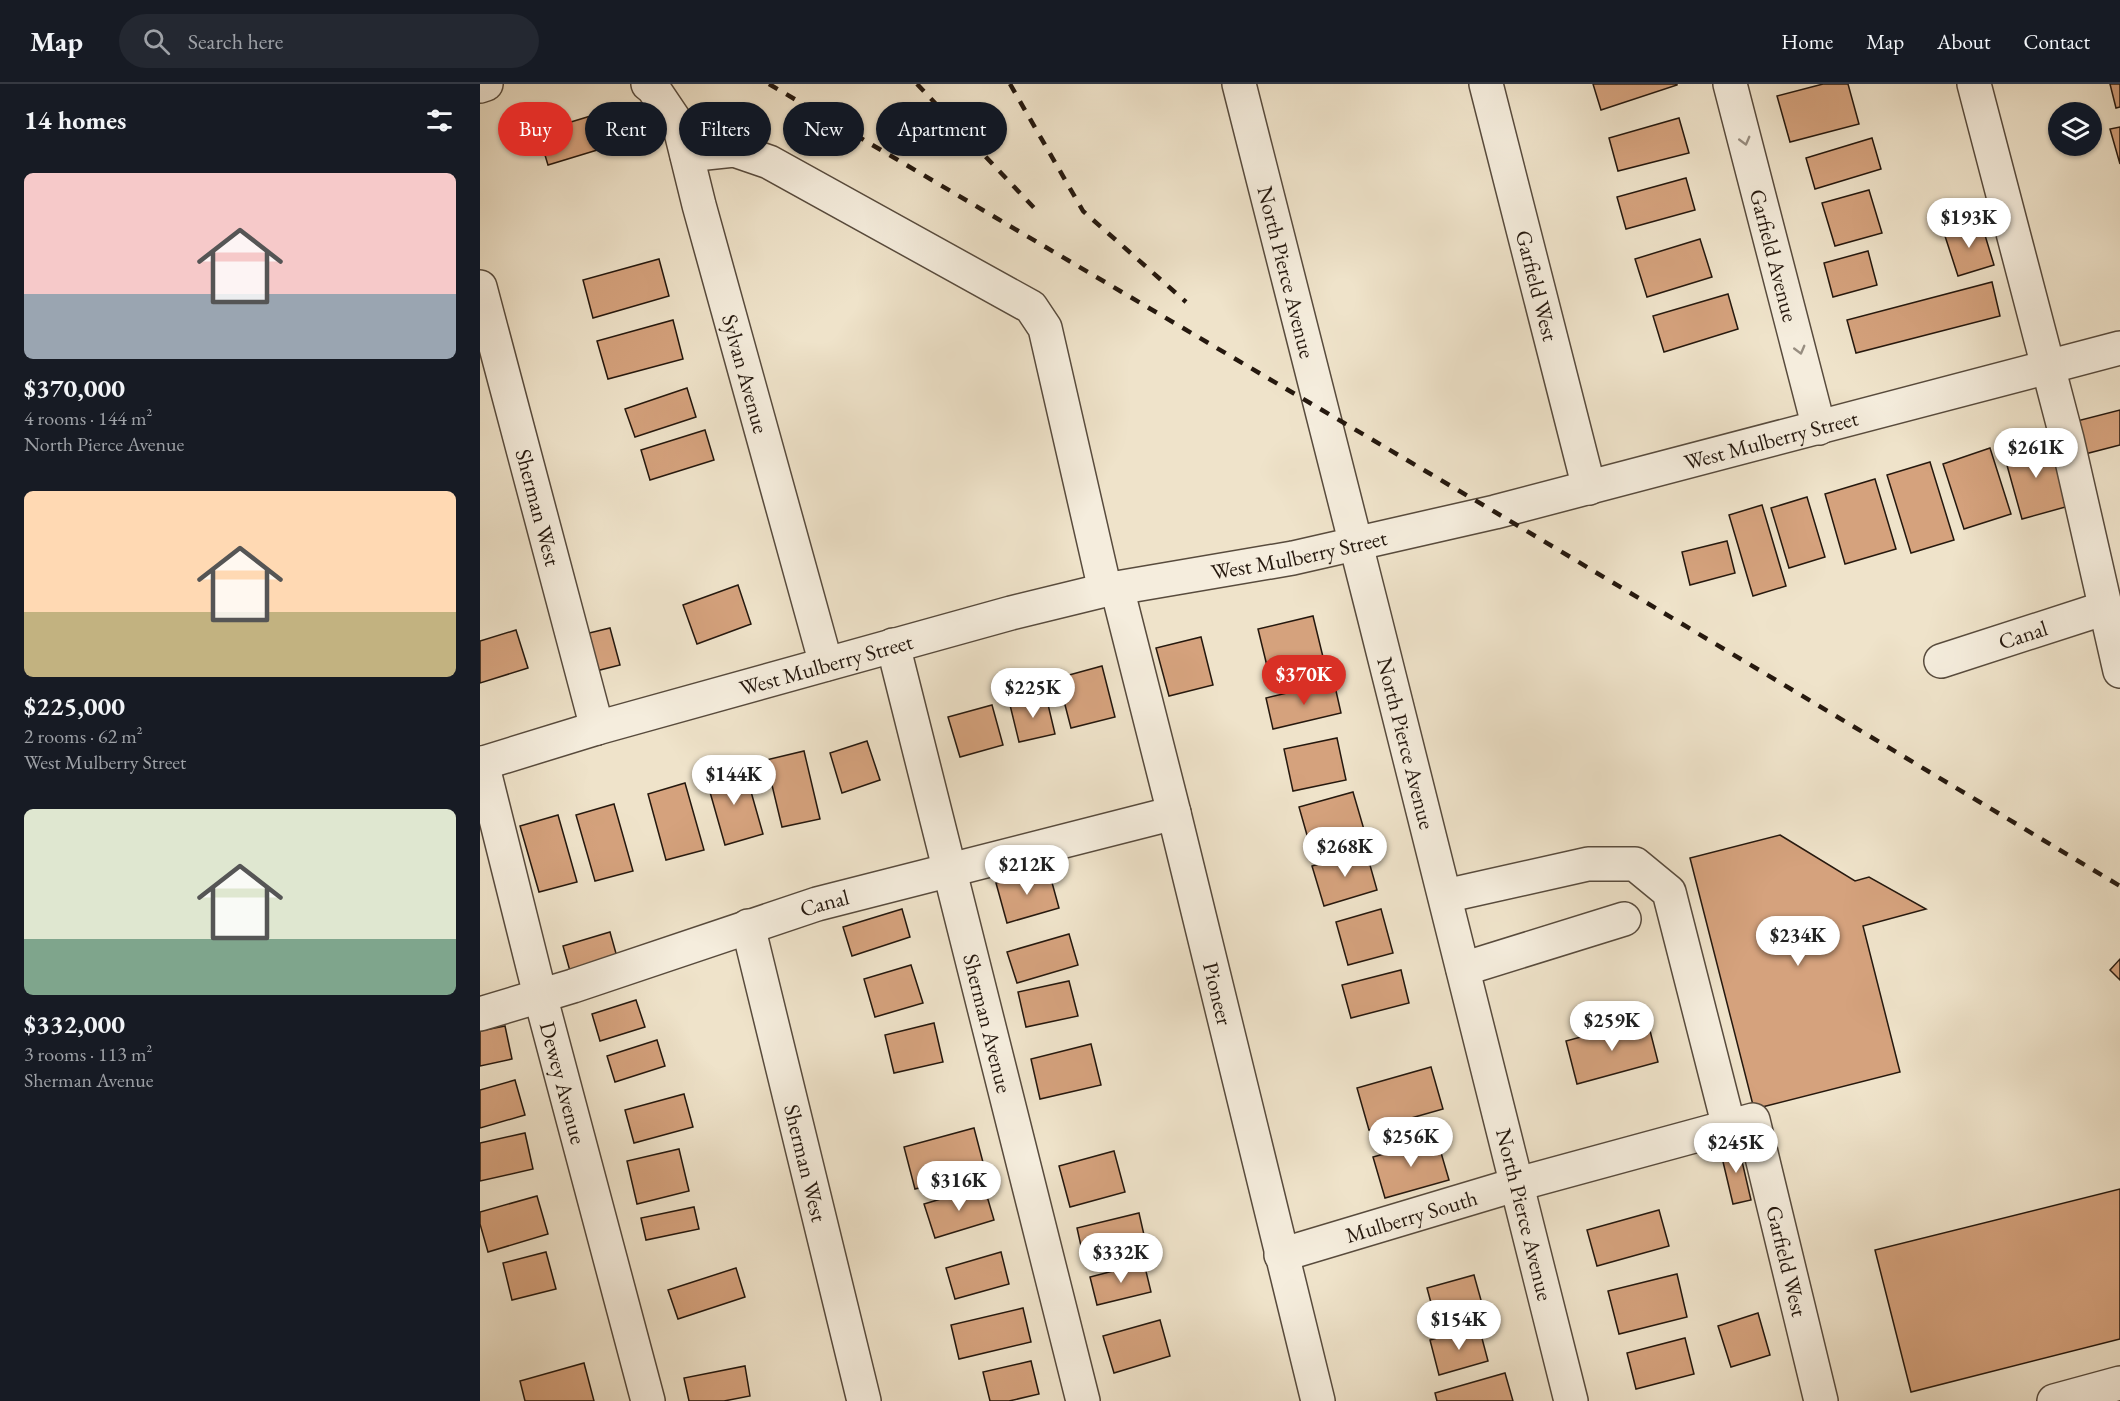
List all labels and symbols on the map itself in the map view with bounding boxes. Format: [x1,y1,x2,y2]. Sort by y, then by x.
one-way arrow [1738,135,1751,145]
street label: North Pierce Avenue [1250,183,1322,362]
street label: Garfield Avenue [1743,186,1805,325]
pin: $193K [1927,198,2011,249]
street label: Garfield West [1509,227,1565,344]
street label: Sylvan Avenue [715,311,776,437]
one-way arrow [1792,344,1805,354]
street label: West Mulberry Street [1681,403,1861,477]
pin: $261K [1994,428,2078,479]
street label: Sherman West [509,446,567,569]
street label: West Mulberry Street [1209,523,1390,587]
street label: Canal [1995,614,2051,657]
street label: West Mulberry Street [736,627,916,703]
street label: North Pierce Avenue [1370,654,1442,833]
pin: $370K [1262,655,1346,706]
pin: $225K [991,668,1075,719]
pin: $144K [692,755,776,806]
pin: $268K [1303,827,1387,878]
pin: $212K [985,845,1069,896]
street label: Canal [796,882,852,924]
pin: $234K [1756,916,1840,967]
street label: Sherman Avenue [956,951,1019,1096]
street label: Pioneer [1196,959,1240,1029]
pin: $259K [1570,1001,1654,1052]
street label: Dewey Avenue [533,1019,593,1148]
street label: Sherman West [777,1101,834,1225]
pin: $256K [1369,1117,1453,1168]
pin: $245K [1694,1123,1778,1174]
street label: North Pierce Avenue [1489,1125,1560,1304]
pin: $316K [917,1161,1001,1212]
street label: Mulberry South [1342,1183,1481,1250]
street label: Garfield West [1759,1202,1814,1320]
pin: $332K [1079,1233,1163,1284]
pin: $154K [1417,1300,1501,1351]

